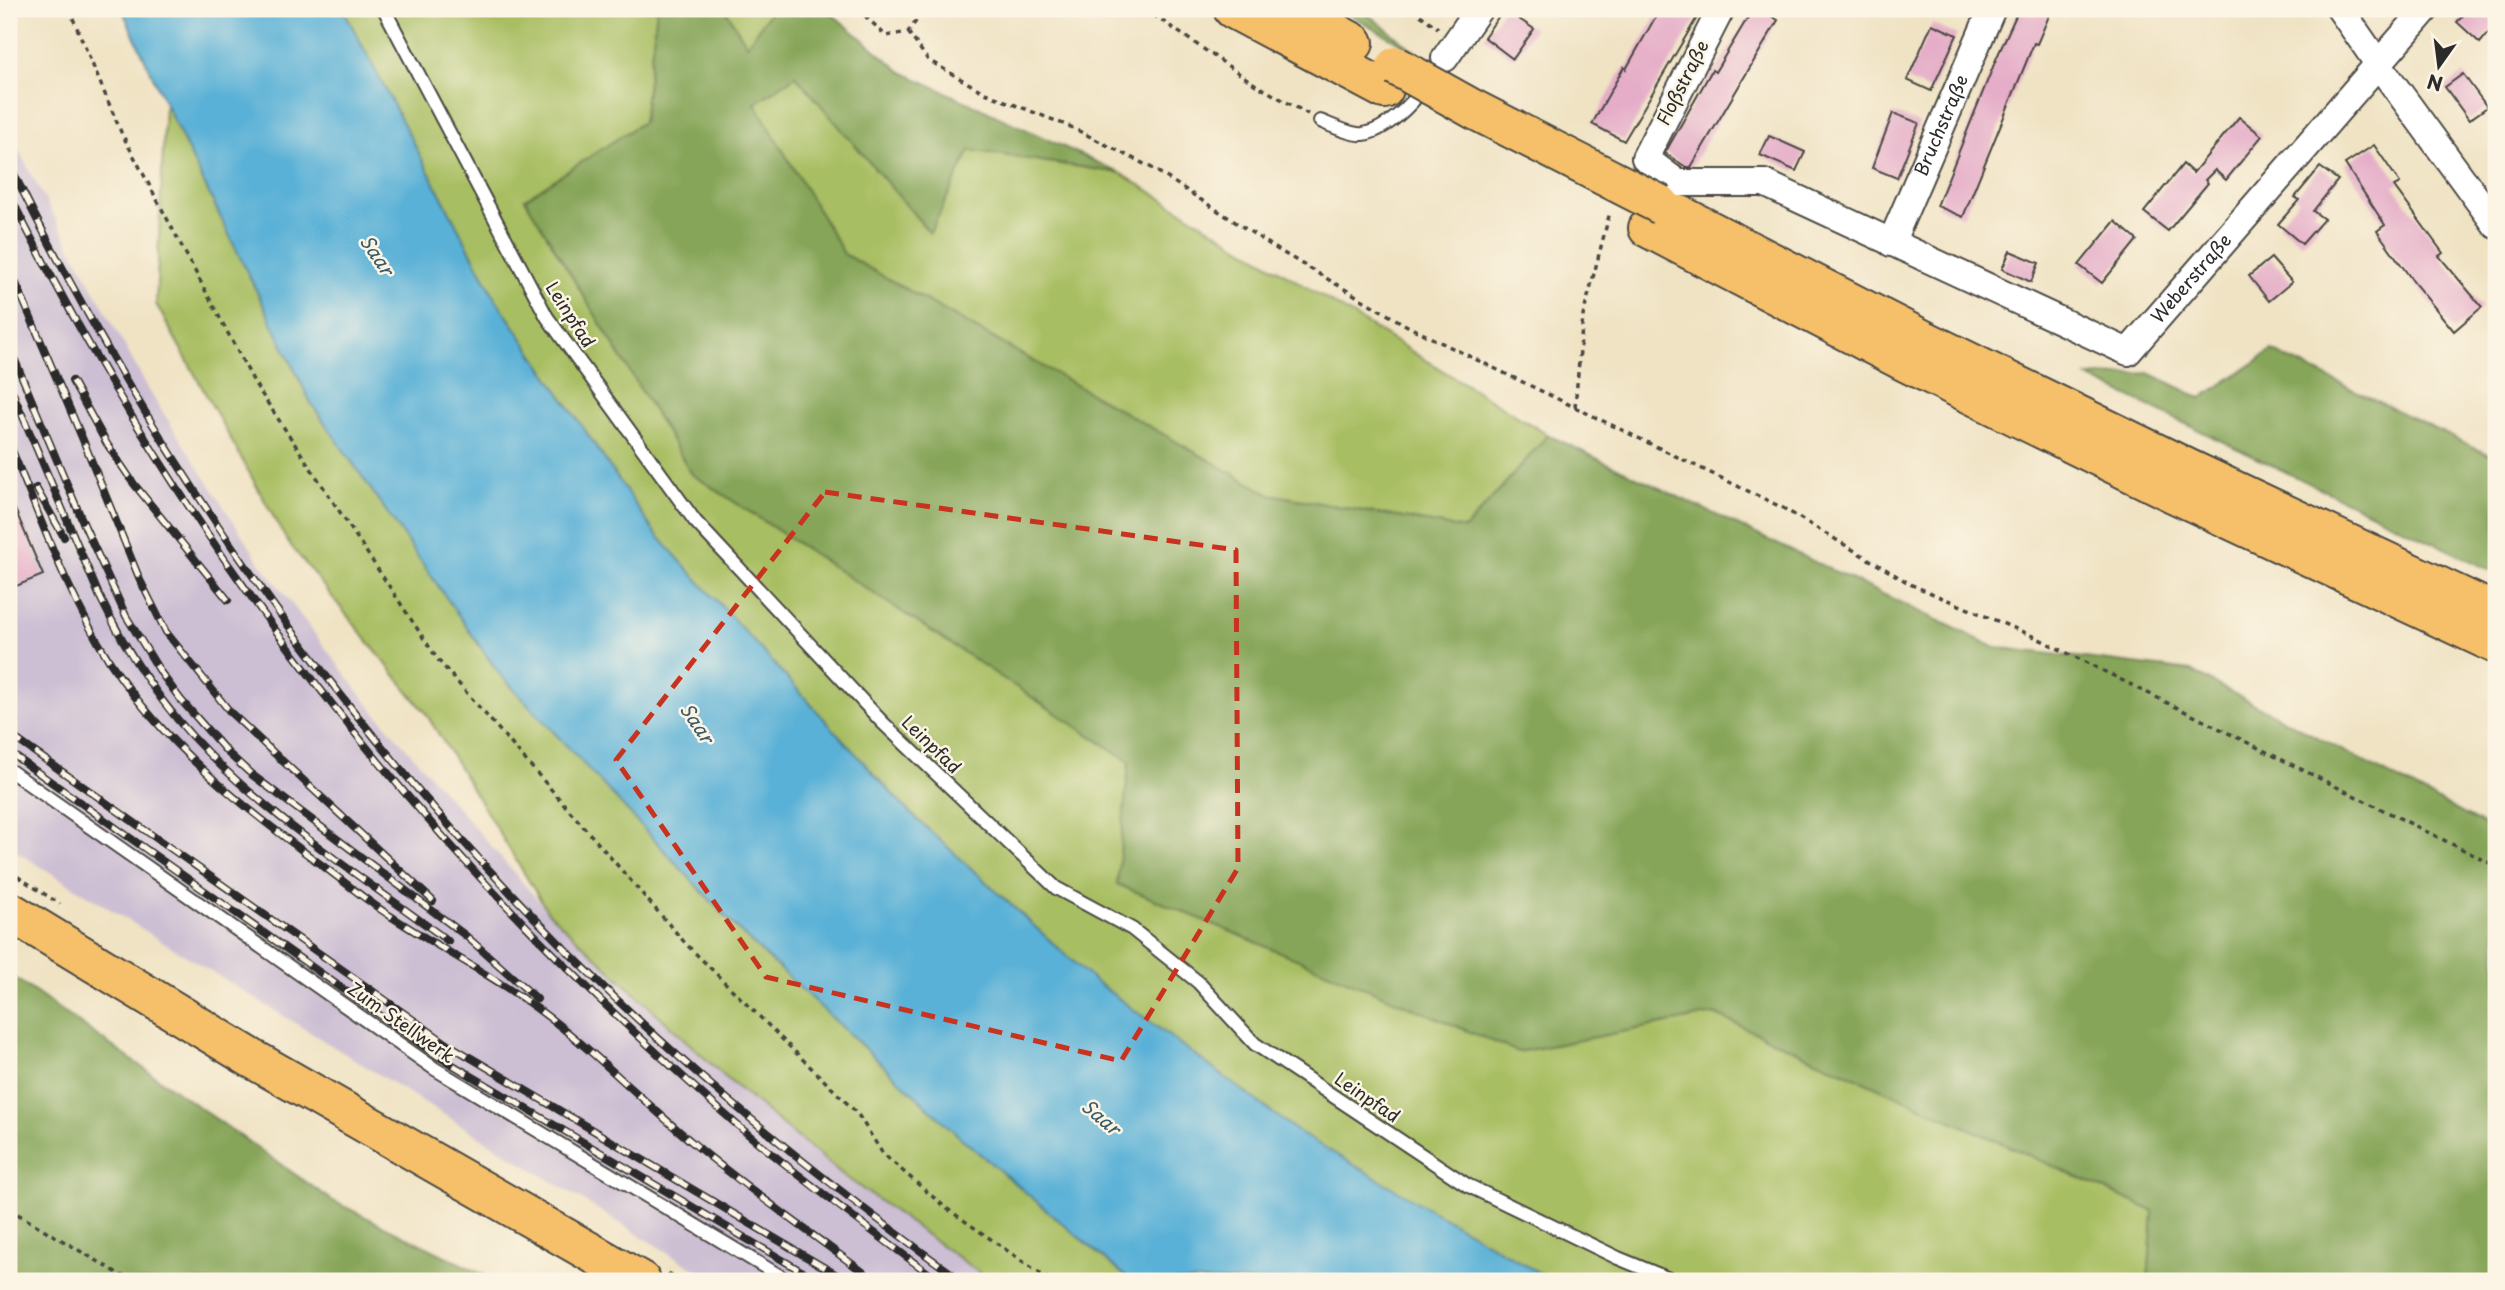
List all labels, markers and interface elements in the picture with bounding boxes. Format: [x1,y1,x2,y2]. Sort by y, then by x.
north arrow [2404,32,2474,102]
street label: Floßstraße [1649,35,1715,130]
text: N [2424,68,2445,99]
street label: Bruchstraße [1907,70,1974,180]
street label: Weberstraße [2144,227,2237,328]
water label: Saar [354,229,403,282]
street label: Leinpfad [540,276,603,353]
water label: Saar [674,697,723,750]
street label: Leinpfad [896,709,968,779]
street label: Zum Stellwerk [343,975,461,1069]
street label: Leinpfad [1330,1065,1406,1129]
water label: Saar [1076,1092,1129,1142]

